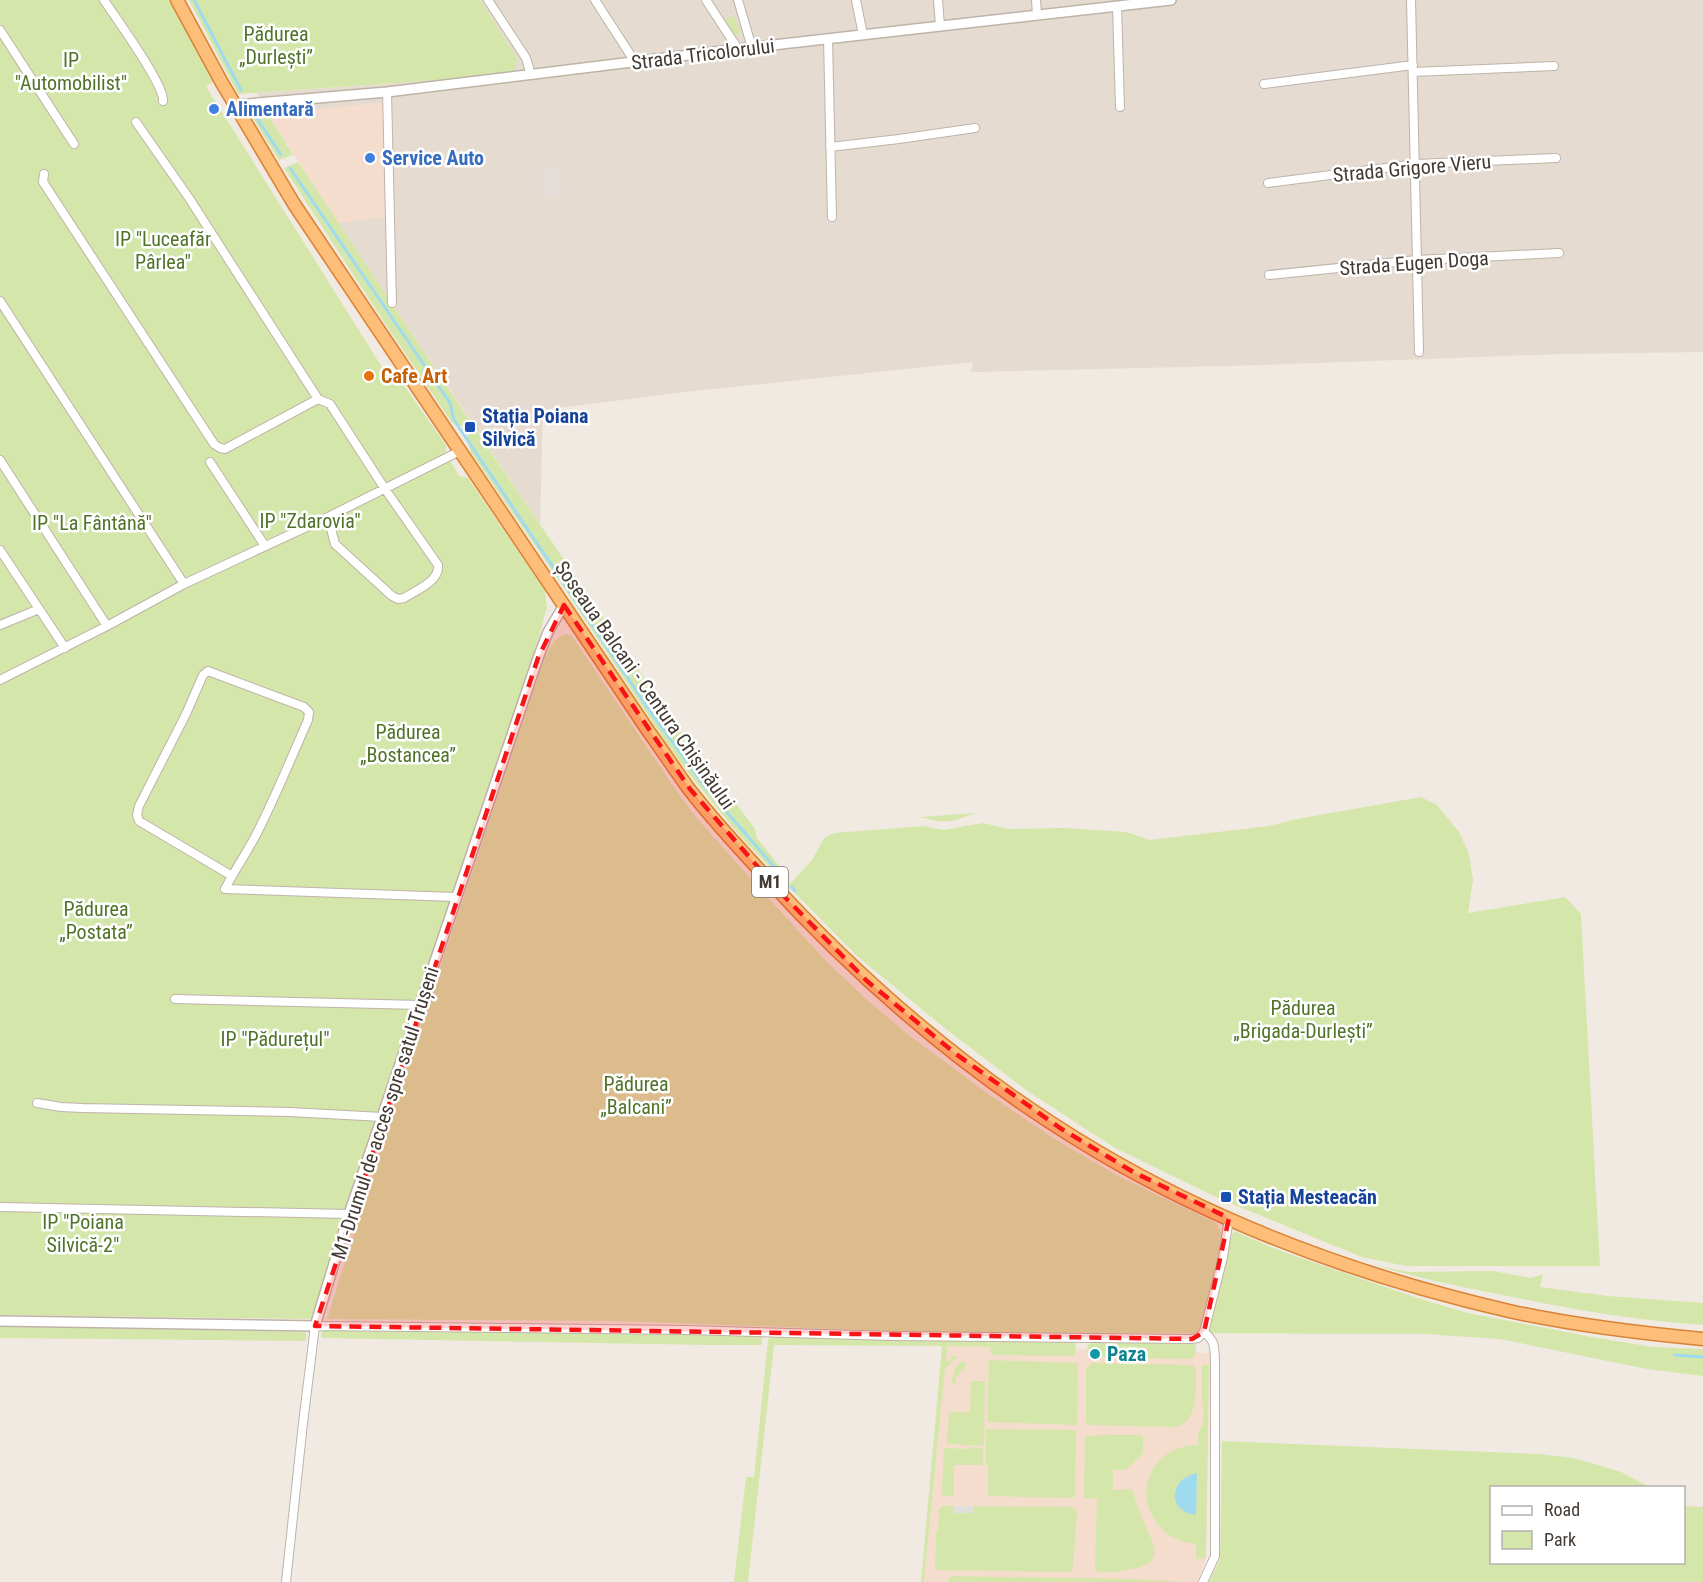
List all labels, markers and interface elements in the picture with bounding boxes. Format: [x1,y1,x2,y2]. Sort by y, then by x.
park label: Pădurea „Durlești” [239,22,313,69]
street label: Strada Tricolorului [630,33,776,75]
park label: IP "Automobilist" [15,48,127,95]
place label: Alimentară [226,97,314,121]
marker: Alimentară [207,102,221,116]
place label: Service Auto [382,146,484,170]
street label: Strada Grigore Vieru [1332,149,1492,187]
marker: Service Auto [363,151,377,165]
park label: IP "Luceafăr Pârlea" [115,227,211,274]
street label: Strada Eugen Doga [1339,246,1489,280]
place label: Cafe Art [381,364,448,388]
marker: Cafe Art [362,369,376,383]
place label: Stația Poiana Silvică [482,404,588,451]
marker: Stația Poiana Silvică [463,420,477,434]
park label: IP "Zdarovia" [259,509,361,533]
park label: IP "La Fântână" [32,511,152,535]
street label: Șoseaua Balcani - Centura Chișinăului [550,556,740,814]
park label: Pădurea „Bostancea” [360,720,456,767]
road number: M1 [752,867,788,897]
park label: Pădurea „Postata” [59,897,133,944]
street label: M1-Drumul de acces spre satul Trușeni [326,964,444,1262]
park label: Pădurea „Brigada-Durlești” [1233,996,1373,1043]
park label: IP "Pădurețul" [220,1027,330,1052]
park label: Pădurea „Balcani” [600,1072,672,1119]
place label: Stația Mesteacăn [1238,1185,1377,1209]
marker: Stația Mesteacăn [1219,1190,1233,1204]
park label: IP "Poiana Silvică-2" [42,1210,124,1257]
place label: Paza [1107,1342,1146,1366]
marker: Paza [1088,1347,1102,1361]
legend [1490,1486,1685,1564]
text: Road [1544,1499,1580,1520]
text: Park [1544,1529,1576,1550]

